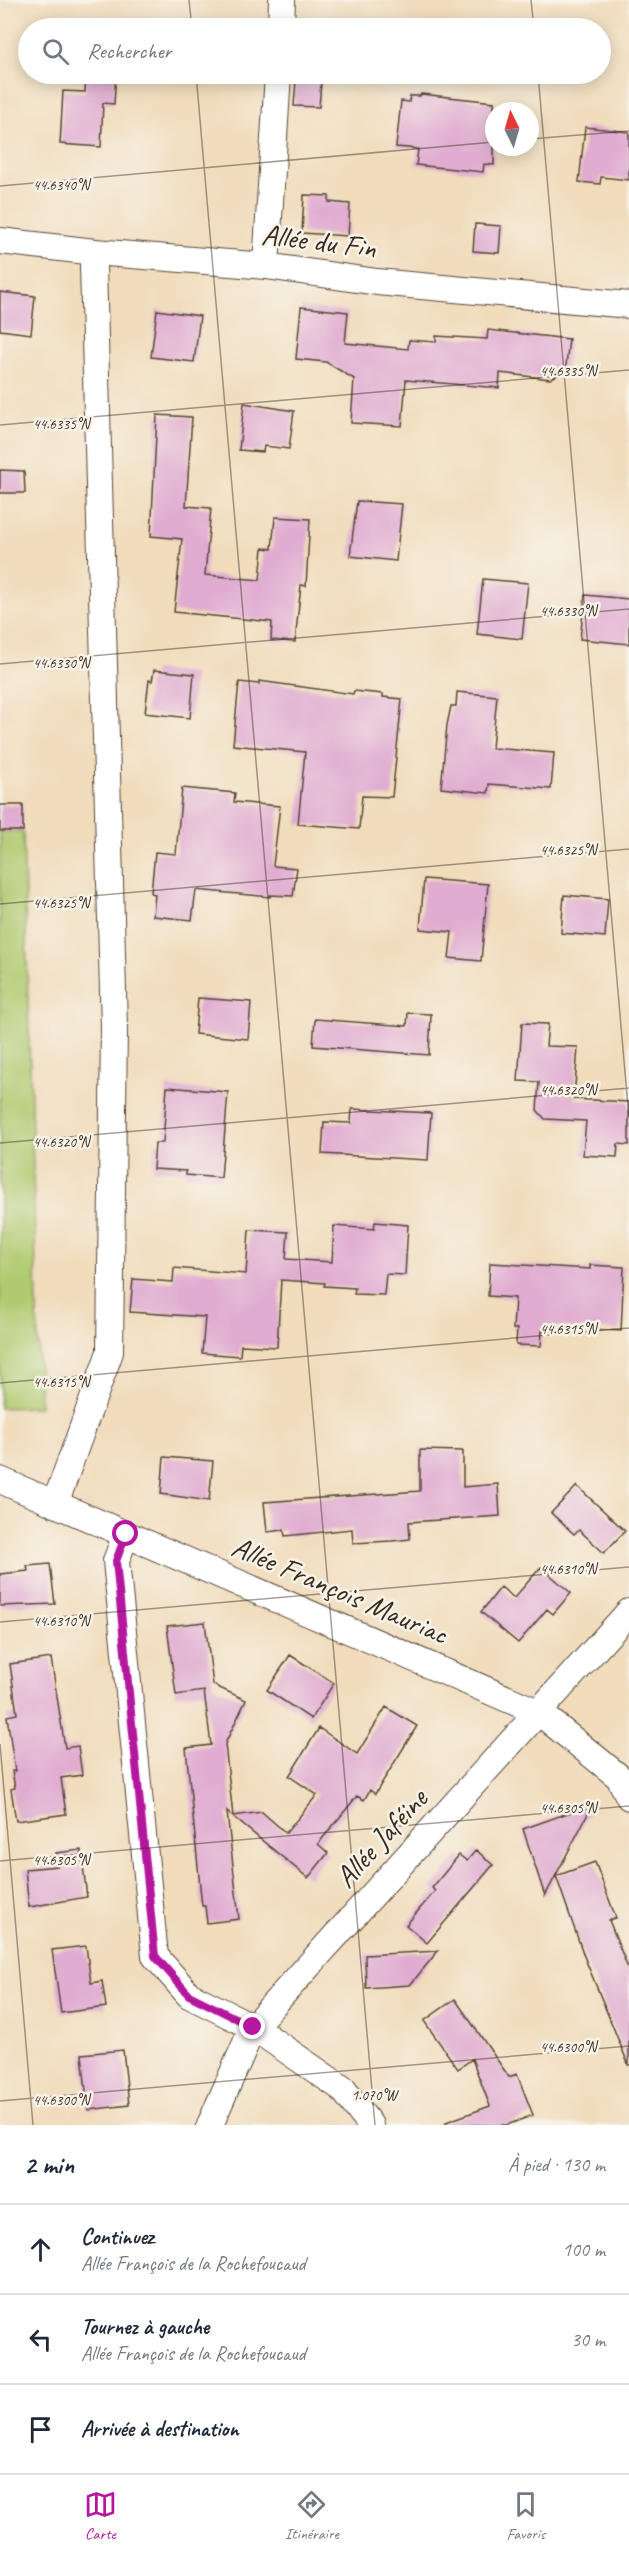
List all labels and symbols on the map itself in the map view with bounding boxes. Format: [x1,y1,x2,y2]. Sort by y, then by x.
north arrow [485,102,539,156]
text: 44.6340°N [33,176,92,195]
street label: Allée du Fin [260,215,379,267]
text: 44.6335°N [540,362,599,381]
text: 44.6335°N [33,415,92,434]
text: 44.6330°N [540,602,599,621]
text: 44.6330°N [33,654,92,673]
text: 44.6325°N [540,841,599,860]
text: 44.6325°N [33,894,92,913]
text: 44.6320°N [540,1081,599,1100]
text: 44.6320°N [33,1133,92,1152]
text: 44.6315°N [540,1320,599,1339]
text: 44.6315°N [33,1373,92,1392]
route start [112,1520,138,1546]
street label: Allée François Mauriac [226,1527,454,1653]
text: 44.6310°N [540,1560,599,1579]
text: 44.6310°N [33,1612,92,1631]
street label: Allée Jaféine [327,1779,437,1895]
text: 44.6305°N [540,1799,599,1818]
text: 44.6305°N [33,1851,92,1870]
route end [239,2013,265,2039]
text: 44.6300°N [540,2038,599,2057]
text: 1.070°W [351,2086,400,2105]
text: 44.6300°N [33,2091,92,2110]

